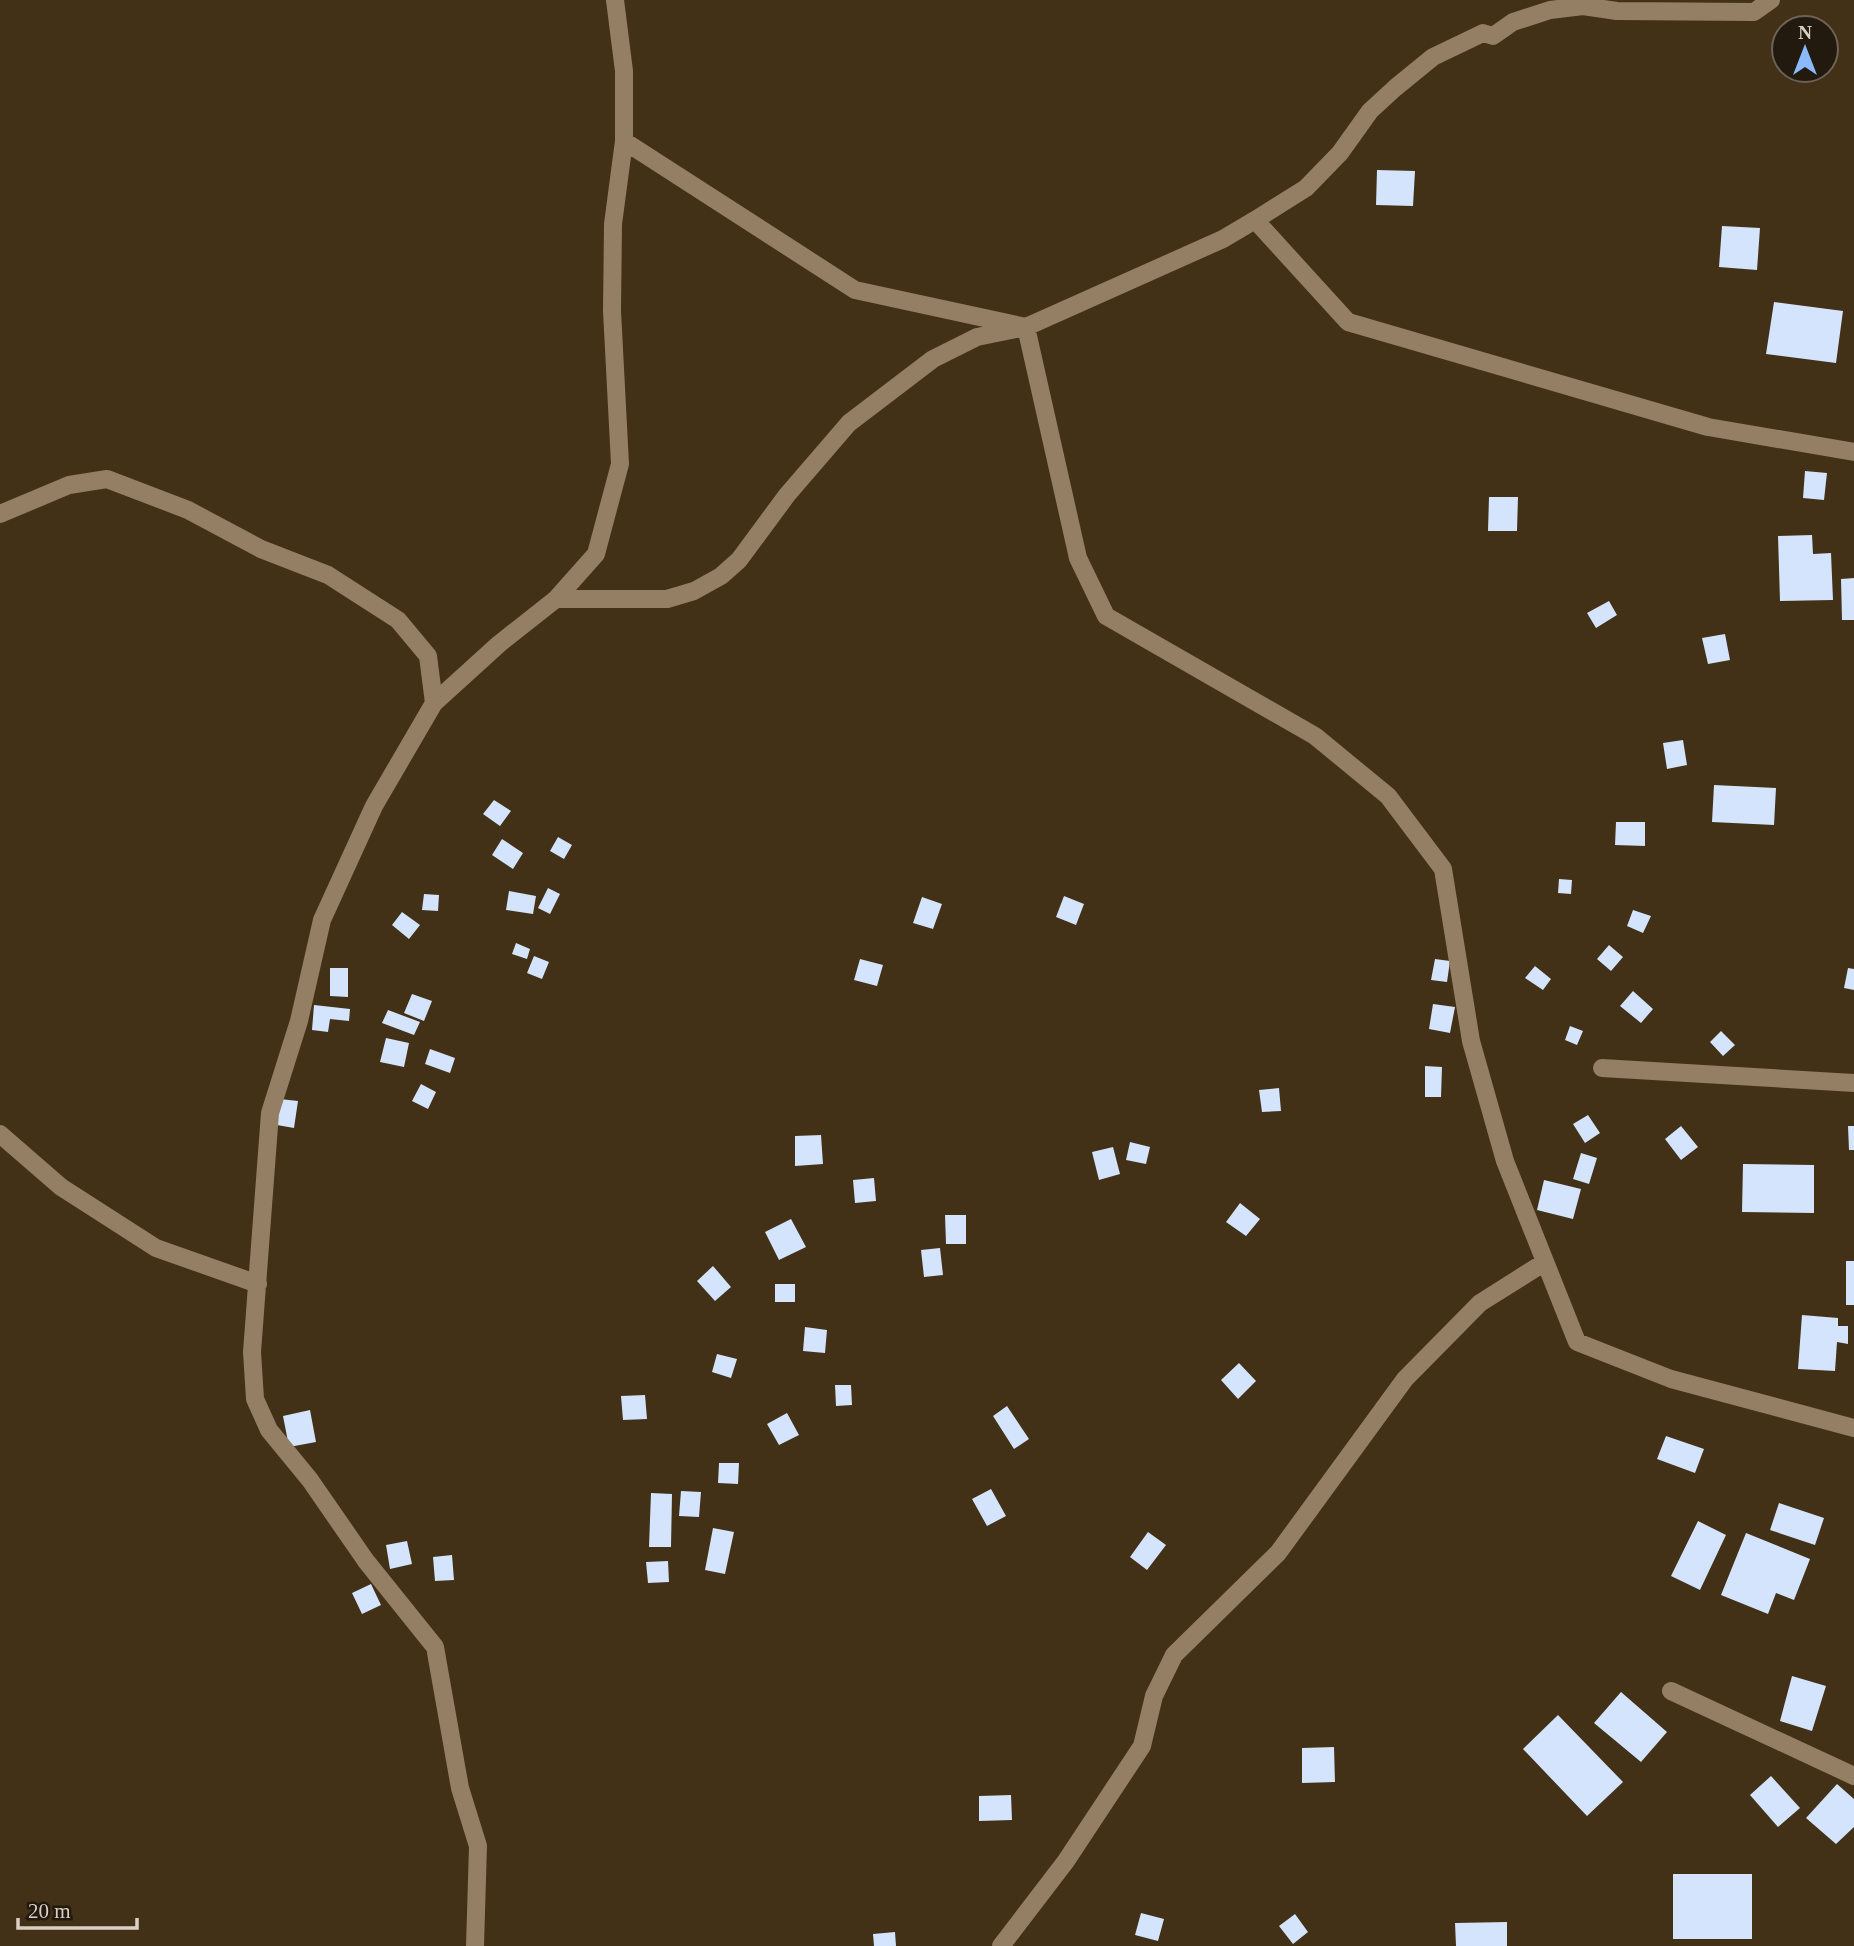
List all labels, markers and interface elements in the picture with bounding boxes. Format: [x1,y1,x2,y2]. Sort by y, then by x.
north arrow [1770,14,1840,84]
text: N [1798,22,1812,43]
scale bar [18,1886,136,1930]
text: 20 m [28,1899,71,1923]

